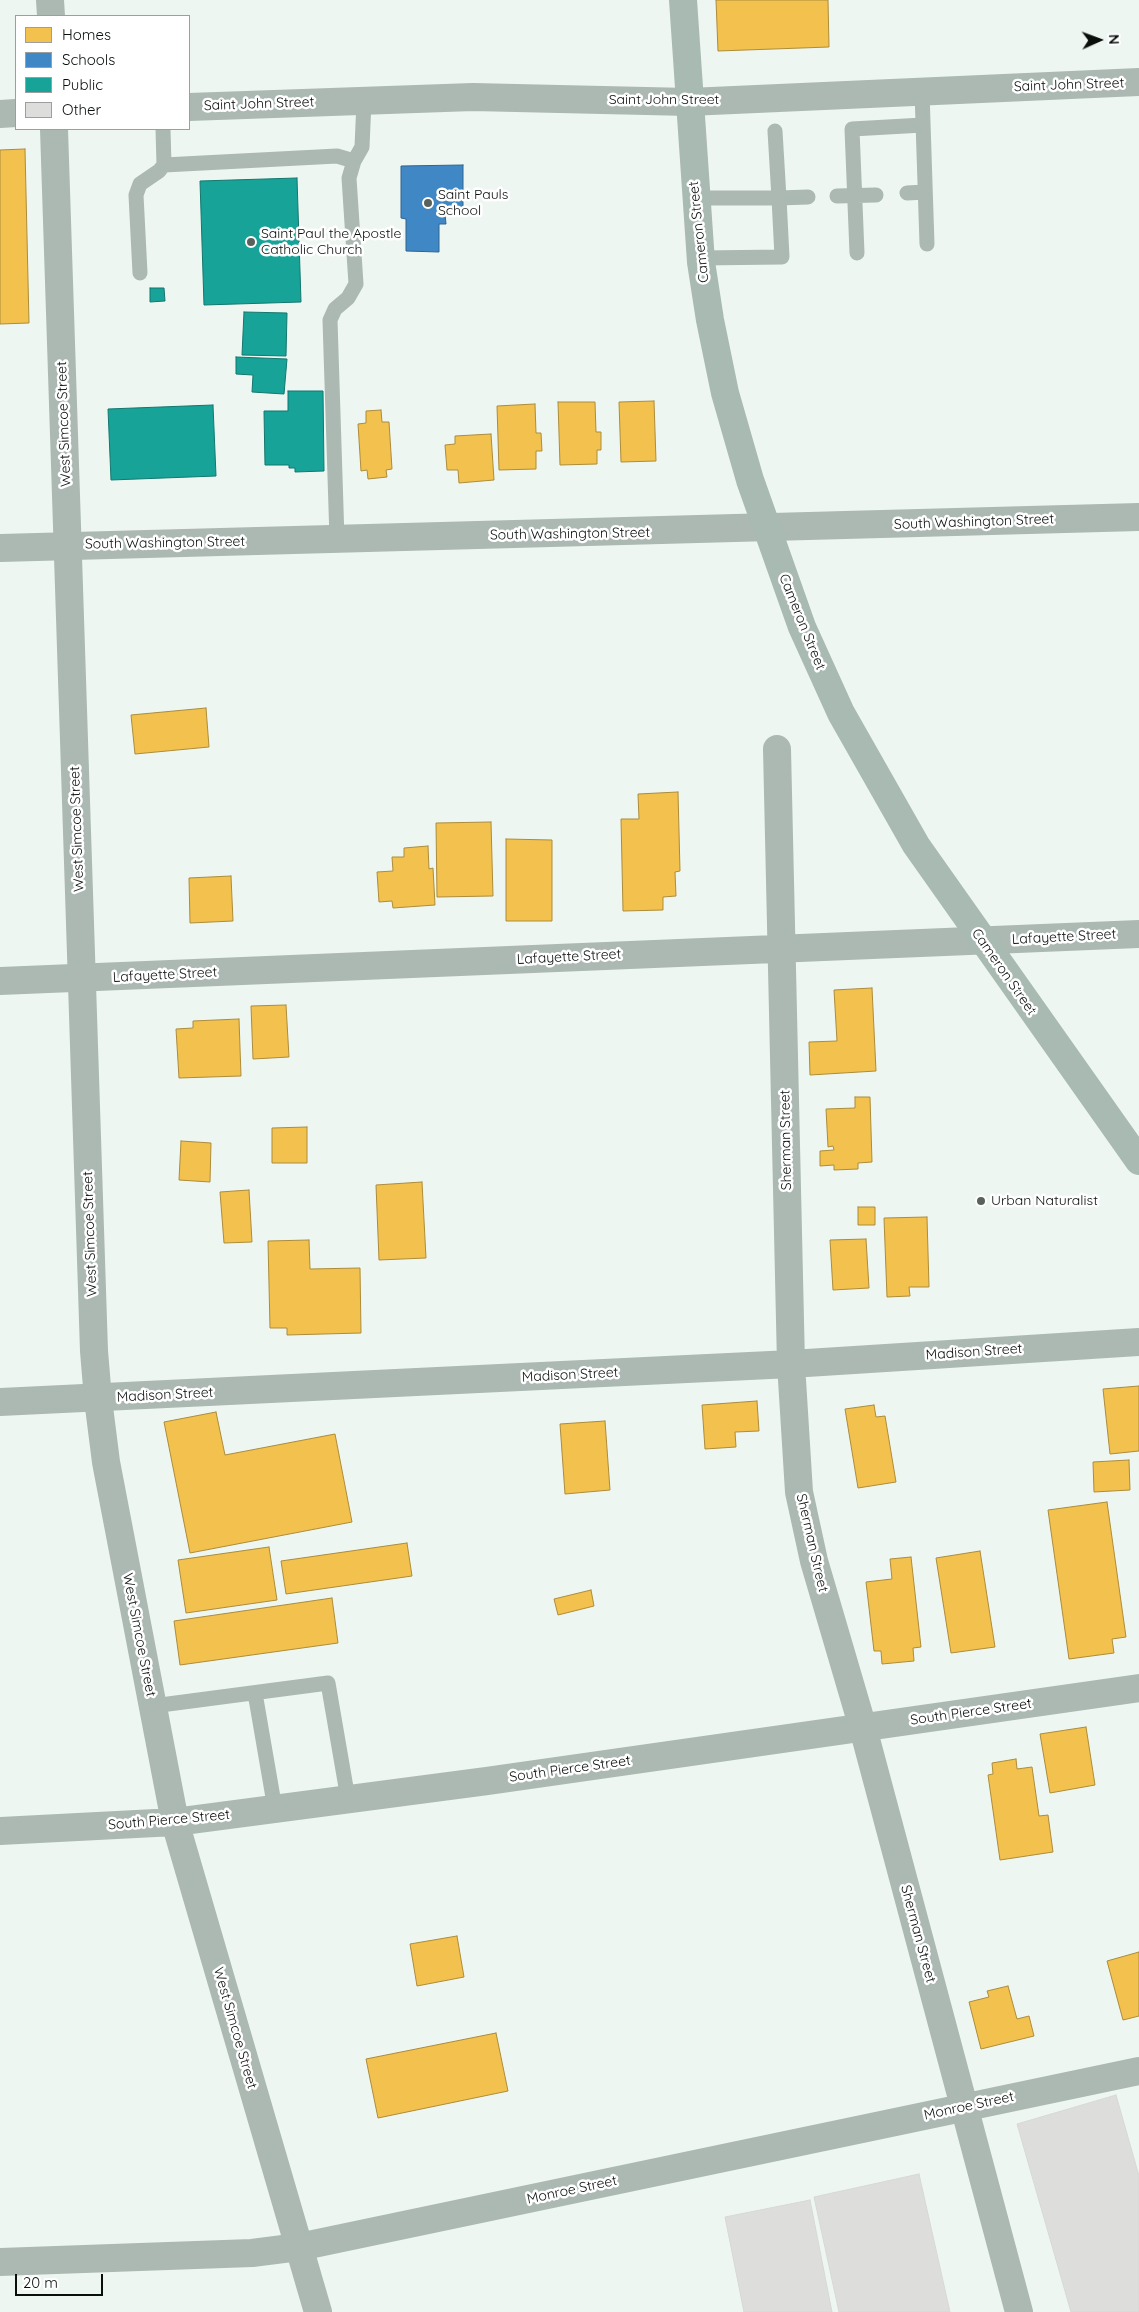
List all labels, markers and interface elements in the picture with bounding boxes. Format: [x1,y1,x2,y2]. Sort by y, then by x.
legend [15,15,190,130]
north arrow [1074,15,1124,65]
text: Homes [62,25,111,44]
text: N [1105,34,1123,45]
text: Schools [62,50,115,69]
text: Public [62,75,103,94]
street label: Saint John Street [1013,75,1125,95]
street label: Saint John Street [609,92,719,108]
street label: Saint John Street [203,94,315,114]
text: Other [62,100,101,119]
street label: Cameron Street [685,180,713,284]
place label: Saint Pauls School [438,187,508,220]
marker: Saint Pauls School [422,197,434,209]
place label: Saint Paul the Apostle Catholic Church [261,226,401,258]
marker: Saint Paul the Apostle Catholic Church [245,236,257,248]
street label: West Simcoe Street [53,361,75,487]
street label: South Washington Street [894,511,1054,533]
street label: South Washington Street [490,524,650,544]
street label: South Washington Street [85,533,245,553]
street label: Cameron Street [775,572,829,672]
street label: West Simcoe Street [66,766,88,892]
street label: Cameron Street [968,925,1040,1019]
street label: Lafayette Street [1011,926,1117,948]
street label: Lafayette Street [516,946,622,968]
street label: Lafayette Street [112,964,218,986]
street label: Sherman Street [777,1090,795,1190]
street label: West Simcoe Street [79,1171,101,1297]
place label: Urban Naturalist [991,1193,1098,1209]
marker: Urban Naturalist [975,1195,987,1207]
street label: Madison Street [925,1340,1023,1364]
street label: Madison Street [521,1364,619,1386]
street label: Madison Street [116,1384,214,1406]
street label: Sherman Street [793,1492,831,1594]
street label: West Simcoe Street [119,1572,159,1698]
street label: South Pierce Street [909,1695,1033,1729]
street label: South Pierce Street [508,1752,632,1786]
street label: South Pierce Street [107,1806,231,1834]
street label: Sherman Street [897,1883,939,1985]
street label: West Simcoe Street [210,1965,260,2091]
street label: Monroe Street [922,2088,1016,2124]
street label: Monroe Street [525,2172,619,2208]
scale bar [18,2264,105,2296]
text: 20 m [23,2273,58,2292]

